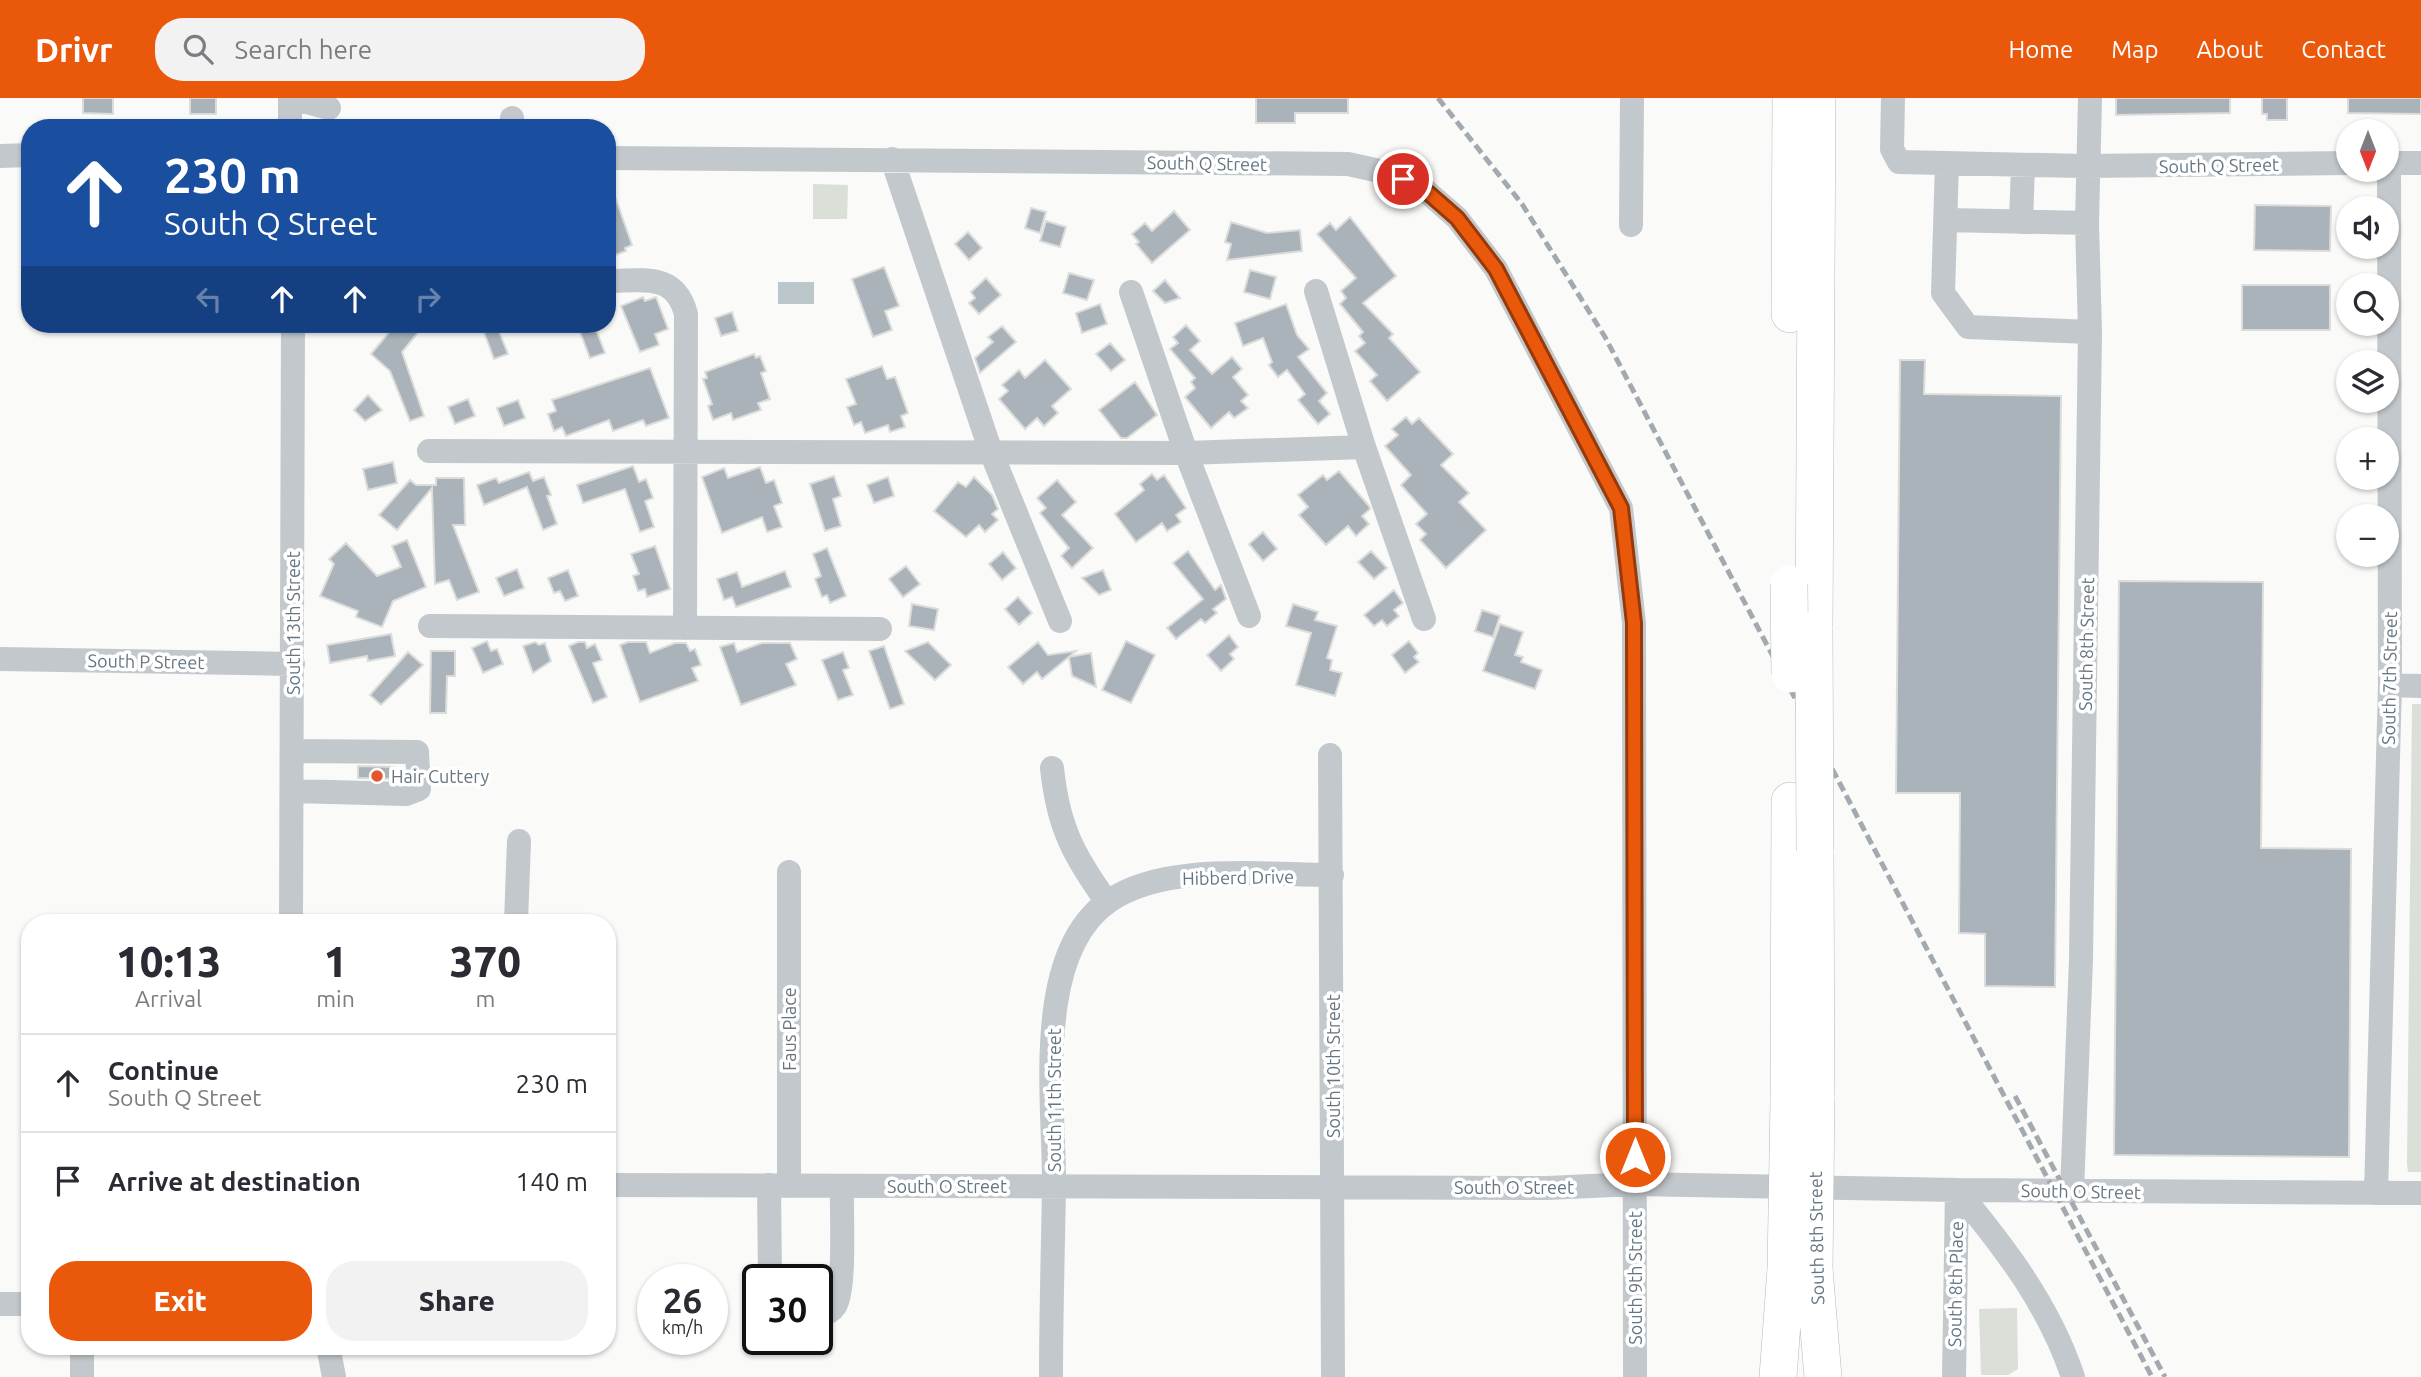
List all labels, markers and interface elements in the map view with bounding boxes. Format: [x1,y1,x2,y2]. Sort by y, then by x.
search box [155,18,645,81]
icon: search [179,30,217,68]
text: Drivr [35,31,113,68]
text: Search here [235,35,372,64]
text: Home [2008,36,2073,63]
text: Map [2111,36,2158,63]
text: About [2196,36,2263,63]
text: Contact [2301,36,2386,63]
north arrow [2336,119,2399,182]
map controls [2336,119,2399,567]
icon: ahead [49,147,140,238]
text: 230 m [164,147,301,202]
pin [1373,149,1433,209]
street label: South Q Street [1147,152,1267,175]
street label: South Q Street [2159,154,2279,177]
icon: arrive [1384,160,1422,198]
button: sound [2336,196,2399,259]
text: South Q Street [164,205,377,241]
button: search [2336,273,2399,336]
icon: left [190,280,228,318]
icon: ahead [263,280,301,318]
icon: ahead [336,280,374,318]
icon: right [409,280,447,318]
button: layers [2336,350,2399,413]
button: + [2336,427,2399,490]
button: − [2336,504,2399,567]
street label: South 13th Street [283,551,303,695]
street label: South 8th Street [2075,577,2097,711]
street label: South 7th Street [2378,611,2400,745]
street label: South P Street [87,650,205,672]
place label: Hair Cuttery [391,766,490,786]
marker: Hair Cuttery [369,768,385,784]
street label: Hibberd Drive [1182,866,1294,888]
text: 10:13 [116,938,221,985]
text: 1 [324,938,347,985]
text: 370 [450,938,521,985]
text: Arrival [135,986,202,1011]
text: min [316,986,355,1011]
text: m [475,986,495,1011]
street label: Faus Place [779,987,799,1071]
street label: South 10th Street [1323,994,1343,1138]
street label: South 11th Street [1044,1028,1064,1172]
text: Continue [108,1056,219,1085]
icon: ahead [49,1064,87,1102]
text: 230 m [516,1069,588,1098]
text: South Q Street [108,1085,261,1110]
position arrow [1598,1120,1672,1194]
icon: arrive [49,1162,87,1200]
text: Arrive at destination [108,1167,361,1196]
text: 140 m [516,1167,588,1196]
street label: South 8th Street [1805,1171,1827,1305]
street label: South O Street [887,1176,1007,1196]
street label: South O Street [1454,1177,1574,1197]
street label: South O Street [2021,1180,2141,1202]
street label: South 9th Street [1625,1211,1645,1345]
street label: South 8th Place [1944,1221,1966,1347]
button: Exit [49,1261,312,1341]
button: Share [326,1261,588,1341]
speed limit sign: 30 [742,1264,833,1355]
text: 26 [663,1280,702,1320]
text: km/h [662,1317,703,1337]

